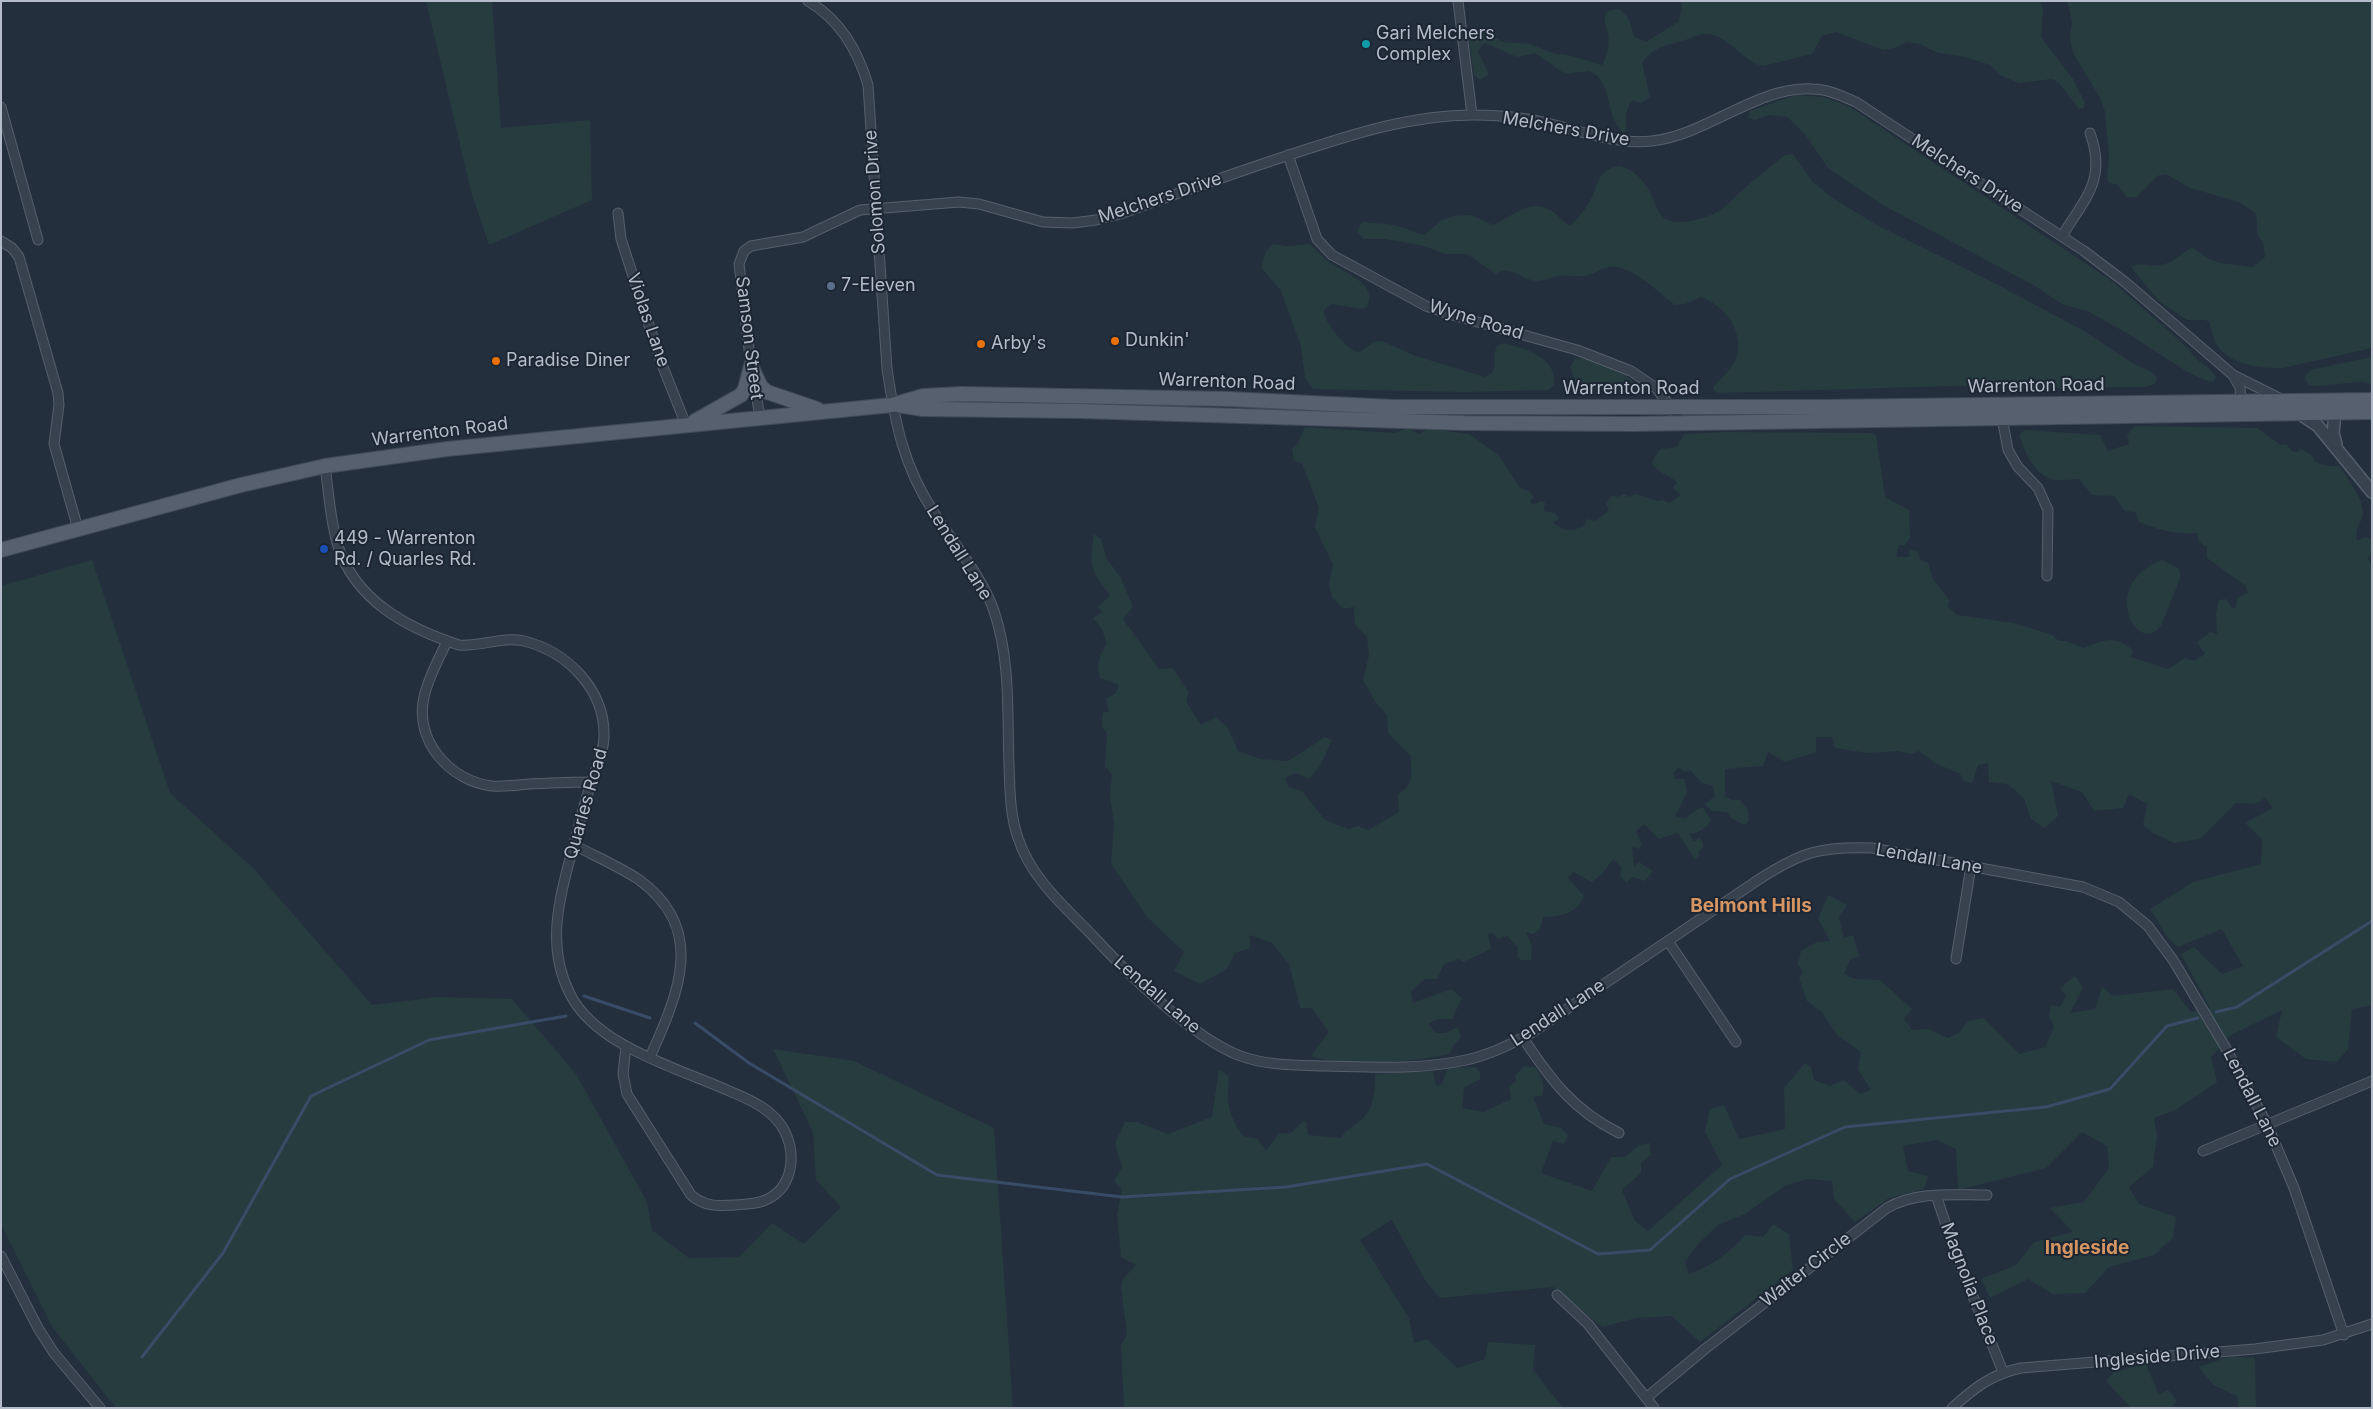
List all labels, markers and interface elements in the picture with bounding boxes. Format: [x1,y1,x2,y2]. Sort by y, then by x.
place label: Gari Melchers Complex [1376,23,1495,66]
marker: Gari Melchers Complex [1360,38,1372,50]
street label: Melchers Drive [1501,107,1631,151]
street label: Solomon Drive [860,129,890,255]
street label: Melchers Drive [1907,130,2027,218]
street label: Melchers Drive [1096,168,1224,228]
street label: Violas Lane [622,270,674,370]
street label: Samson Street [731,275,767,401]
place label: 7-Eleven [841,275,916,297]
marker: 7-Eleven [825,280,837,292]
street label: Wyne Road [1426,295,1526,345]
place label: Dunkin' [1125,330,1190,352]
place label: Arby's [991,333,1046,355]
marker: Dunkin' [1109,335,1121,347]
marker: Arby's [975,338,987,350]
place label: Paradise Diner [506,350,630,372]
marker: Paradise Diner [490,355,502,367]
street label: Warrenton Road [1158,369,1296,395]
street label: Warrenton Road [1967,374,2105,398]
street label: Warrenton Road [1562,378,1700,400]
street label: Warrenton Road [371,413,509,451]
street label: Lendall Lane [921,502,997,604]
place label: 449 - Warrenton Rd. / Quarles Rd. [334,528,477,570]
marker: 449 - Warrenton Rd. / Quarles Rd. [318,543,330,555]
street label: Quarles Road [560,746,612,862]
street label: Lendall Lane [1874,839,1984,879]
district label: Belmont Hills [1690,895,1812,917]
street label: Lendall Lane [1109,952,1205,1038]
street label: Lendall Lane [1507,975,1609,1051]
street label: Lendall Lane [2218,1045,2286,1151]
street label: Magnolia Place [1936,1220,2002,1348]
street label: Walter Circle [1757,1228,1855,1312]
district label: Ingleside [2045,1237,2129,1259]
street label: Ingleside Drive [2093,1341,2221,1373]

